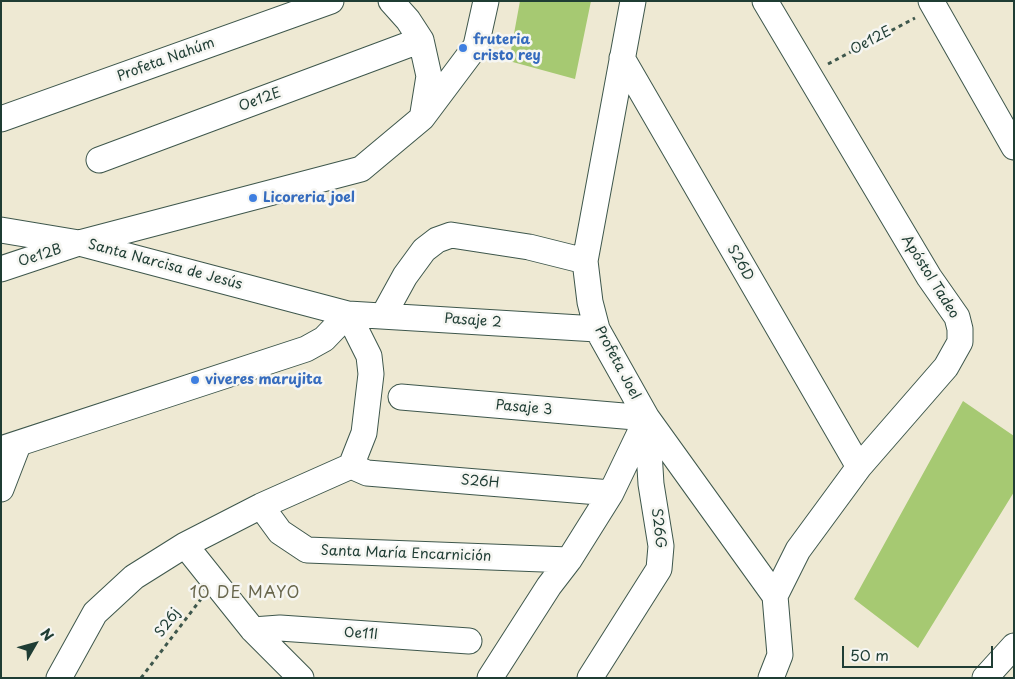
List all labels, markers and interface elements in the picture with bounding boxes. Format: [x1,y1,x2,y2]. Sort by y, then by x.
street label: Oe12E [848,23,894,59]
place label: fruteria cristo rey [473,32,541,64]
street label: Profeta Nahúm [115,35,217,85]
marker: fruteria cristo rey [457,42,469,54]
street label: Oe12E [236,85,284,115]
place label: Licoreria joel [263,190,355,206]
marker: Licoreria joel [247,192,259,204]
street label: Apóstol Tadeo [898,232,962,322]
street label: Santa Narcisa de Jesús [86,236,244,294]
street label: Oe12B [16,241,64,271]
street label: S26D [723,242,757,284]
street label: Pasaje 2 [444,311,502,331]
street label: Profeta Joel [591,324,643,402]
place label: viveres marujita [205,372,322,388]
marker: viveres marujita [189,374,201,386]
street label: Pasaje 3 [495,397,553,419]
street label: S26H [460,472,500,492]
street label: S26G [647,507,669,549]
street label: Santa María Encarnición [320,543,492,565]
district label: 10 DE MAYO [188,584,302,604]
street label: S26j [152,605,184,641]
north arrow [10,619,60,669]
text: N [36,624,59,645]
street label: Oe11I [343,624,379,644]
scale bar [845,636,996,668]
text: 50 m [850,643,889,666]

